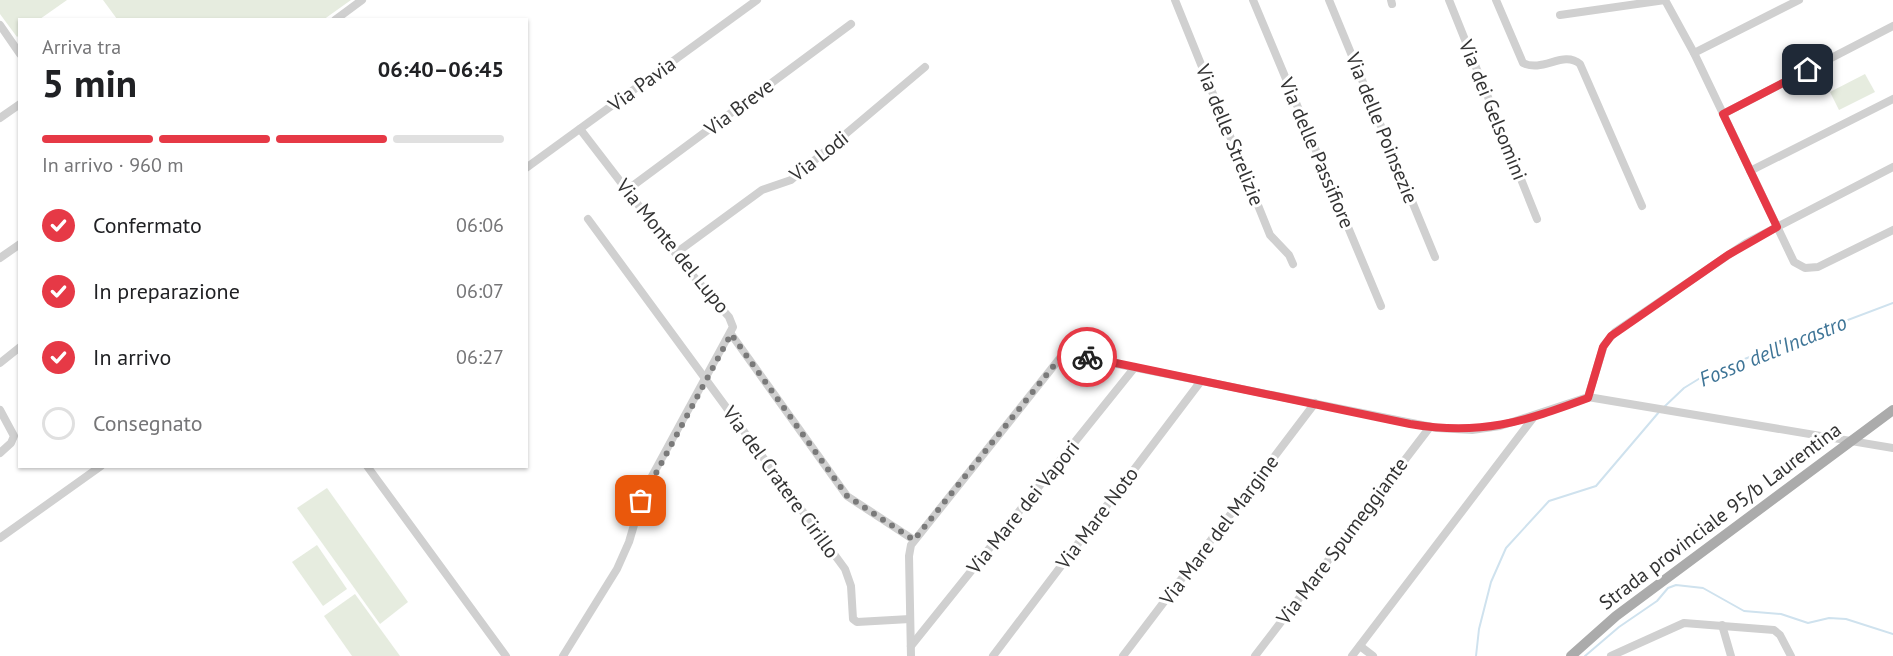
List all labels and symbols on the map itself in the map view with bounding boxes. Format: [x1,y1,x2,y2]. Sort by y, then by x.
street label: Via dei Gelsomini [1453,35,1533,184]
pin [1782,44,1833,95]
street label: Via delle Poinsezie [1340,48,1424,207]
street label: Via Pavia [602,51,681,118]
street label: Via delle Strelizie [1189,60,1270,209]
street label: Via Breve [699,73,779,142]
street label: Via delle Passifiore [1273,73,1360,232]
street label: Via Lodi [783,125,854,188]
street label: Via Monte del Lupo [610,173,735,319]
water label: Fosso dell'Incastro [1695,309,1851,392]
courier [1057,327,1117,387]
street label: Via del Cratere Cirillo [716,400,845,563]
street label: Strada provinciale 95/b Laurentina [1594,416,1846,616]
street label: Via Mare dei Vapori [960,435,1085,580]
street label: Via Mare del Margine [1153,450,1284,611]
street label: Via Mare Spumeggiante [1270,452,1413,631]
street label: Via Mare Noto [1049,462,1144,575]
pin [615,475,666,526]

